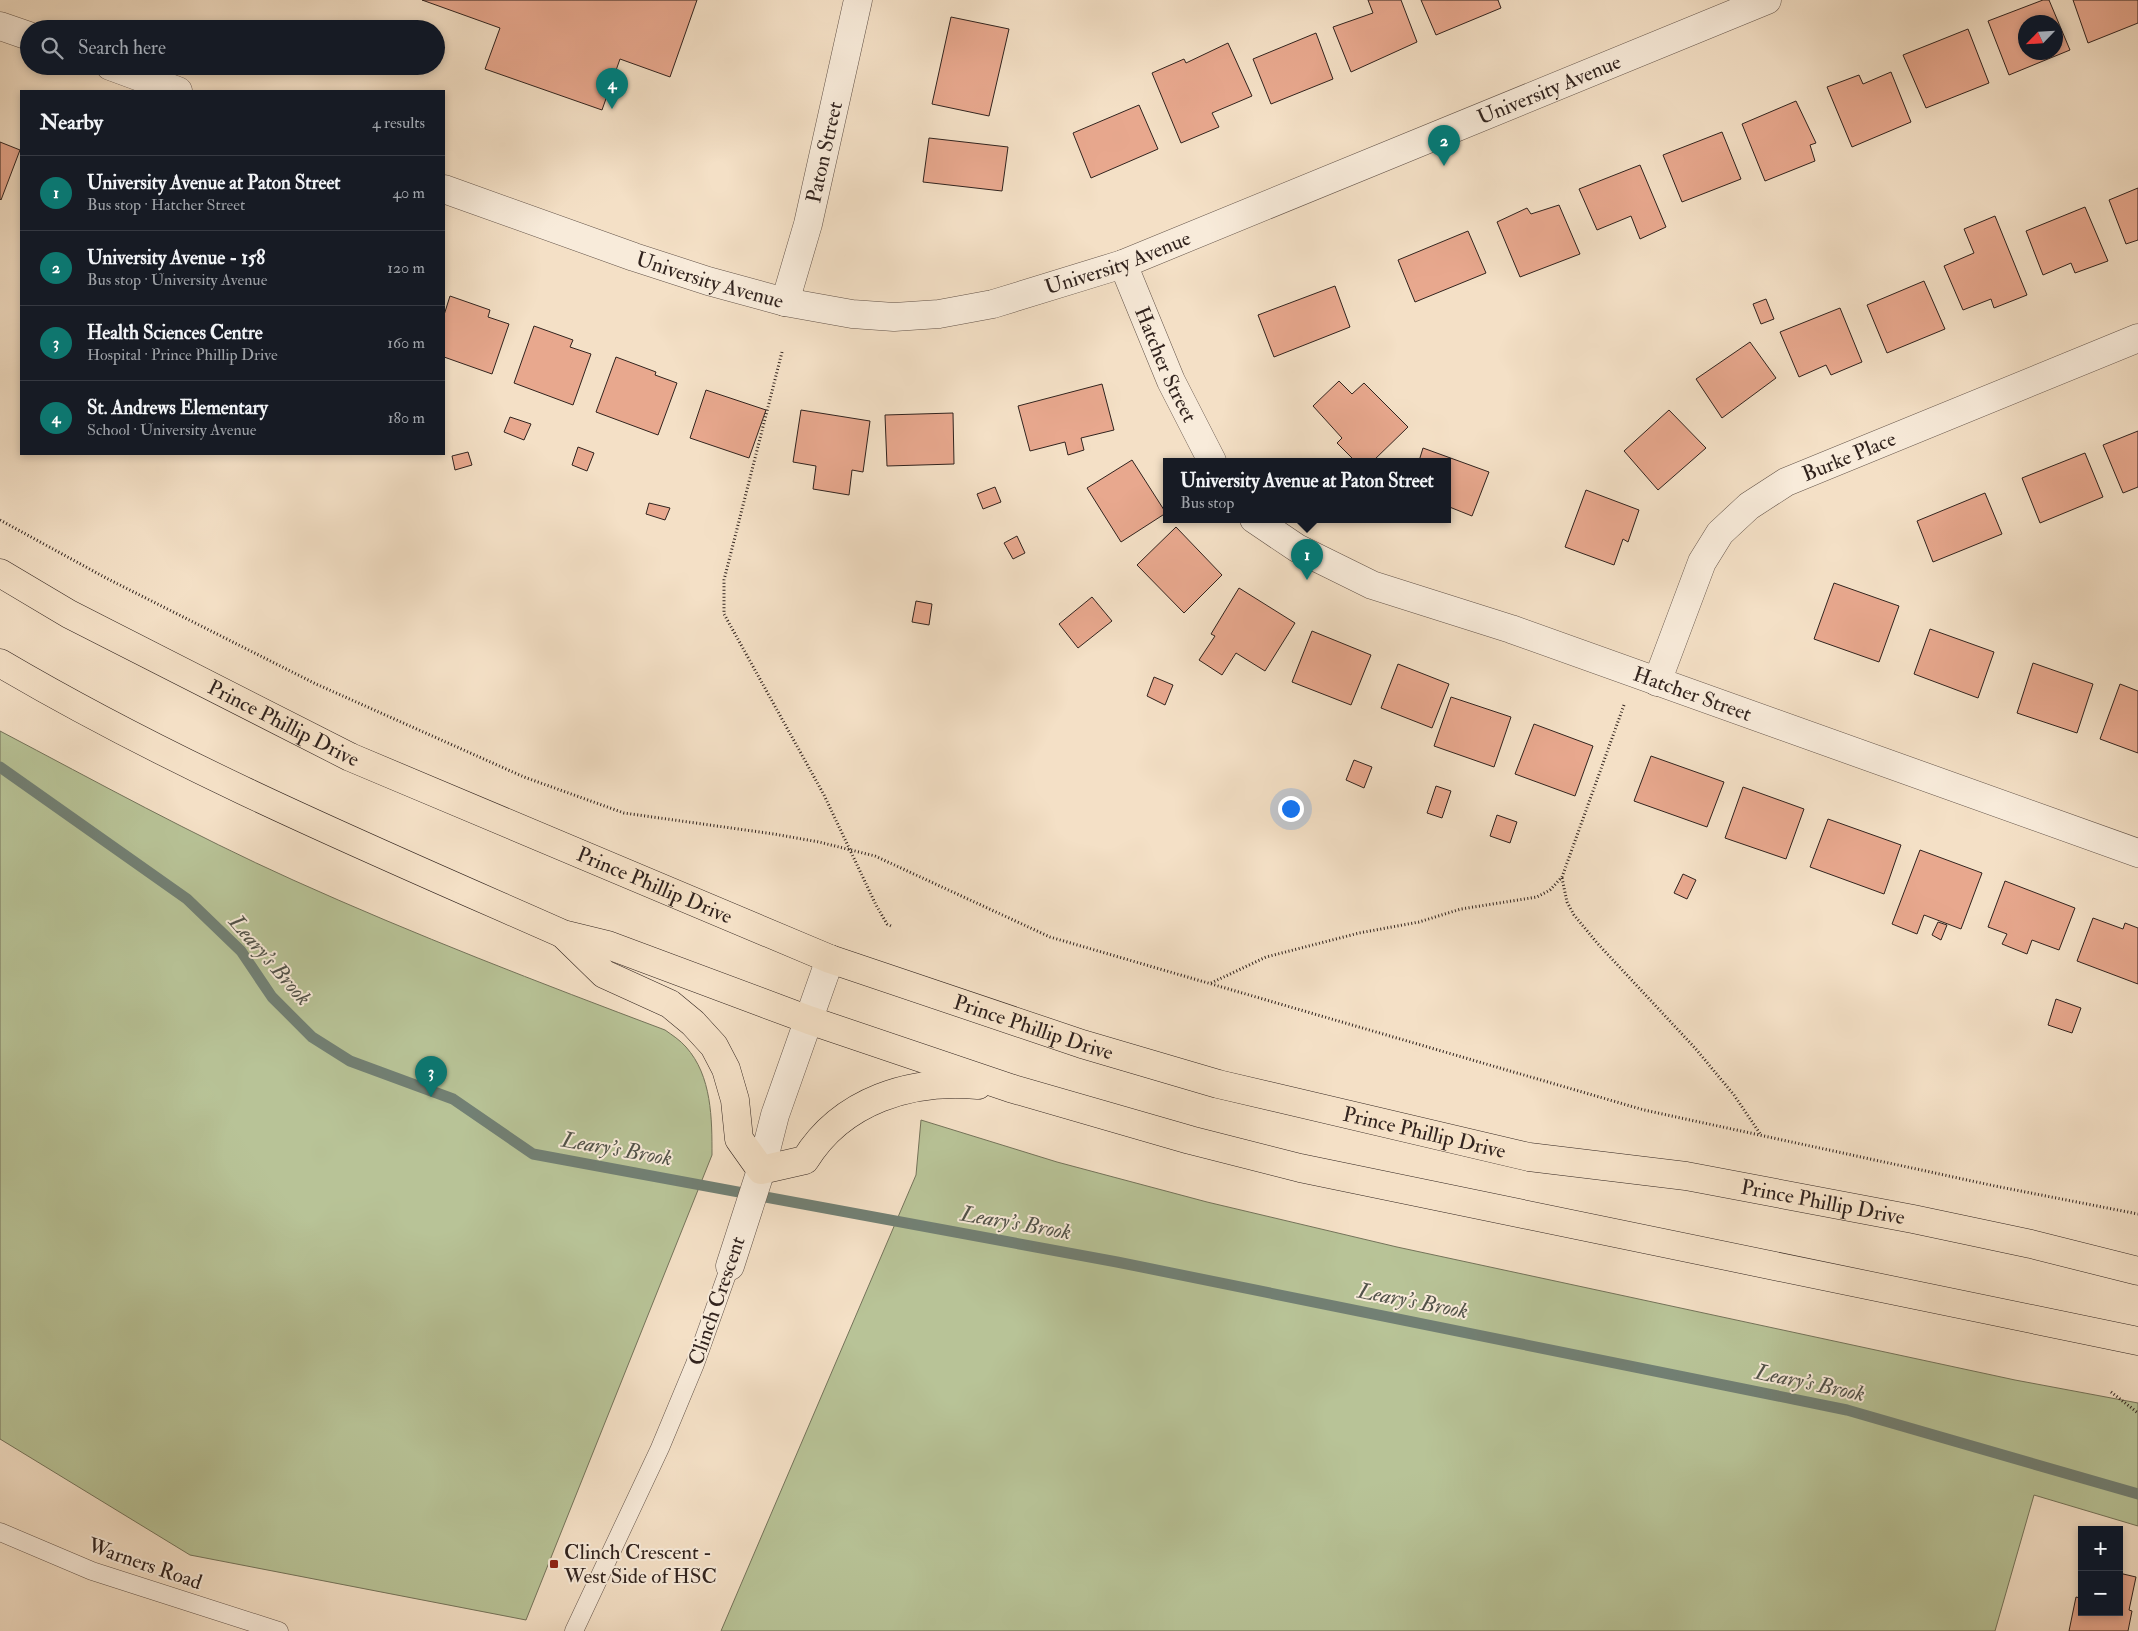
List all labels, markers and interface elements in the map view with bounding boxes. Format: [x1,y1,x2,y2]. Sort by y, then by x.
north arrow [2018,15,2063,60]
search box [20,20,445,75]
icon: search [38,34,66,62]
text: Search here [78,36,166,60]
street label: University Avenue [1473,48,1625,131]
pin: 4 [596,68,628,109]
street label: Paton Street [800,99,849,205]
text: Nearby [40,109,103,136]
text: 4 results [372,113,425,133]
pin: 2 [1428,125,1460,166]
text: University Avenue at Paton Street [87,171,341,195]
text: 1 [53,183,59,203]
text: 40 m [392,183,425,203]
text: Bus stop · Hatcher Street [87,195,245,215]
street label: University Avenue [1042,224,1195,301]
street label: University Avenue [632,245,787,315]
text: University Avenue - 158 [87,246,265,270]
text: 2 [52,258,60,278]
text: 120 m [387,258,425,278]
text: Bus stop · University Avenue [87,270,267,290]
street label: Hatcher Street [1128,302,1203,427]
text: Health Sciences Centre [87,321,263,345]
text: 3 [53,333,59,353]
text: 160 m [387,333,425,353]
text: Hospital · Prince Phillip Drive [87,345,278,365]
text: St. Andrews Elementary [87,396,268,420]
text: 4 [52,408,60,428]
text: 180 m [388,408,425,428]
text: School · University Avenue [87,420,256,440]
street label: Burke Place [1798,425,1900,487]
popup [1163,458,1451,523]
text: University Avenue at Paton Street [1180,469,1434,493]
text: Bus stop [1180,493,1234,513]
pin: 1 [1291,539,1323,580]
street label: Hatcher Street [1630,660,1755,727]
street label: Prince Phillip Drive [203,673,363,773]
your location [1278,796,1304,822]
street label: Prince Phillip Drive [573,840,737,930]
water label: Leary's Brook [222,908,317,1011]
street label: Prince Phillip Drive [950,988,1117,1066]
pin: 3 [415,1056,447,1097]
street label: Prince Phillip Drive [1340,1100,1509,1165]
water label: Leary's Brook [559,1125,674,1172]
street label: Prince Phillip Drive [1739,1173,1907,1231]
water label: Leary's Brook [958,1199,1073,1246]
street label: Clinch Crescent [682,1233,752,1369]
water label: Leary's Brook [1355,1276,1470,1325]
water label: Leary's Brook [1751,1357,1868,1408]
map controls [2078,1526,2123,1616]
button: + [2078,1526,2123,1571]
street label: Warners Road [83,1532,206,1596]
place label: Clinch Crescent - West Side of HSC [563,1539,717,1590]
marker: Clinch Crescent - West Side of HSC [548,1558,560,1570]
button: − [2078,1571,2123,1616]

